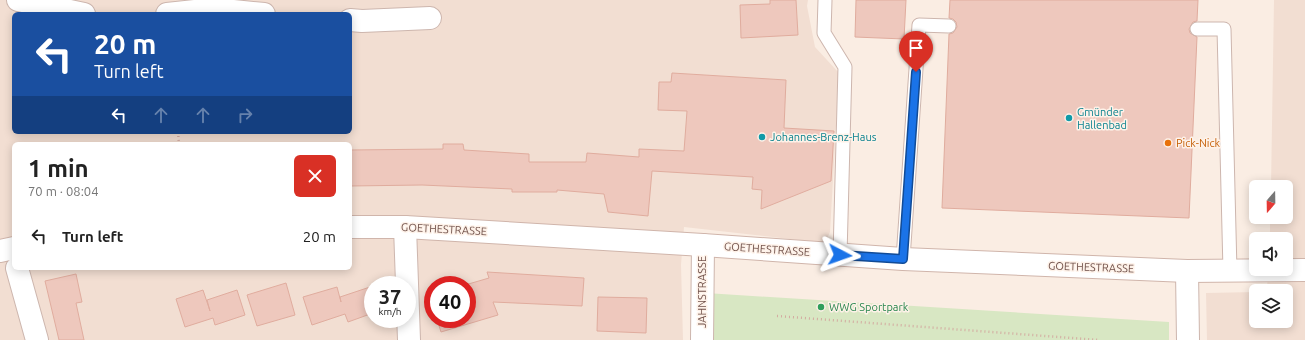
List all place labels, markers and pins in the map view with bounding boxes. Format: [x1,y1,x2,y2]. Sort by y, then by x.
pin [899,31,933,72]
place label: Gmünder Hallenbad [1077,106,1127,131]
marker: Gmünder Hallenbad [1064,113,1074,123]
place label: Johannes-Brenz-Haus [770,131,877,143]
marker: Johannes-Brenz-Haus [757,132,767,142]
place label: Pick-Nick [1176,137,1221,149]
marker: Pick-Nick [1163,138,1173,148]
place label: WWG Sportpark [829,301,909,313]
marker: WWG Sportpark [816,302,826,312]

